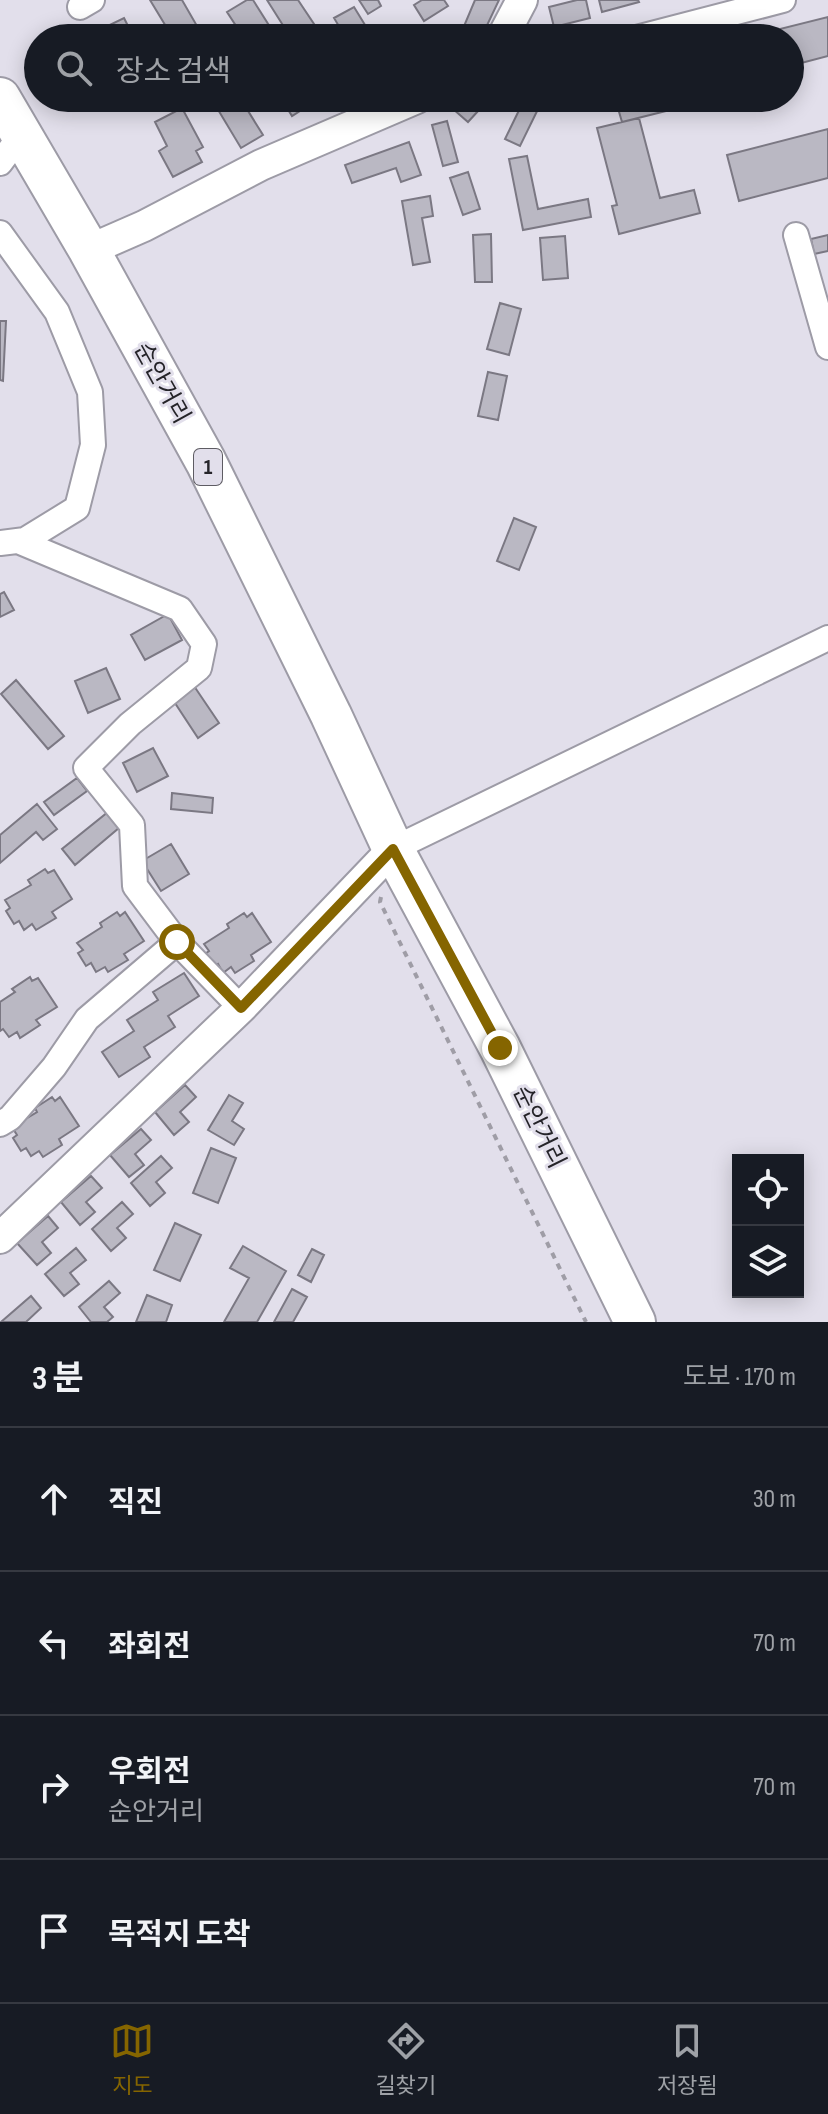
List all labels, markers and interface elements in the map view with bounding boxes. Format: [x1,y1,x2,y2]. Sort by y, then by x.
search box [24,24,804,112]
icon: search [52,46,96,90]
text: 장소 검색 [116,54,231,90]
street label: 순안거리 [128,337,196,429]
road number: 1 [194,449,222,485]
route start [159,924,195,960]
route end [482,1030,518,1066]
street label: 순안거리 [507,1081,571,1173]
map controls [732,1154,804,1298]
button: locate [732,1154,804,1226]
button: layers [732,1226,804,1298]
text: 3 분 [32,1358,84,1399]
text: 도보 · 170 m [683,1362,796,1393]
icon: ahead [32,1477,76,1521]
text: 30 m [753,1484,796,1515]
text: 직진 [108,1485,163,1521]
icon: left [32,1621,76,1665]
text: 70 m [753,1628,796,1659]
text: 좌회전 [108,1629,191,1665]
text: 우회전 [108,1754,191,1790]
icon: right [32,1765,76,1809]
text: 70 m [753,1772,796,1803]
text: 순안거리 [108,1797,204,1828]
icon: arrive [32,1909,76,1953]
text: 목적지 도착 [108,1917,251,1953]
tab: 지도 [110,2019,154,2100]
tab: 길찾기 [375,2019,436,2100]
tab: 저장됨 [657,2019,718,2100]

